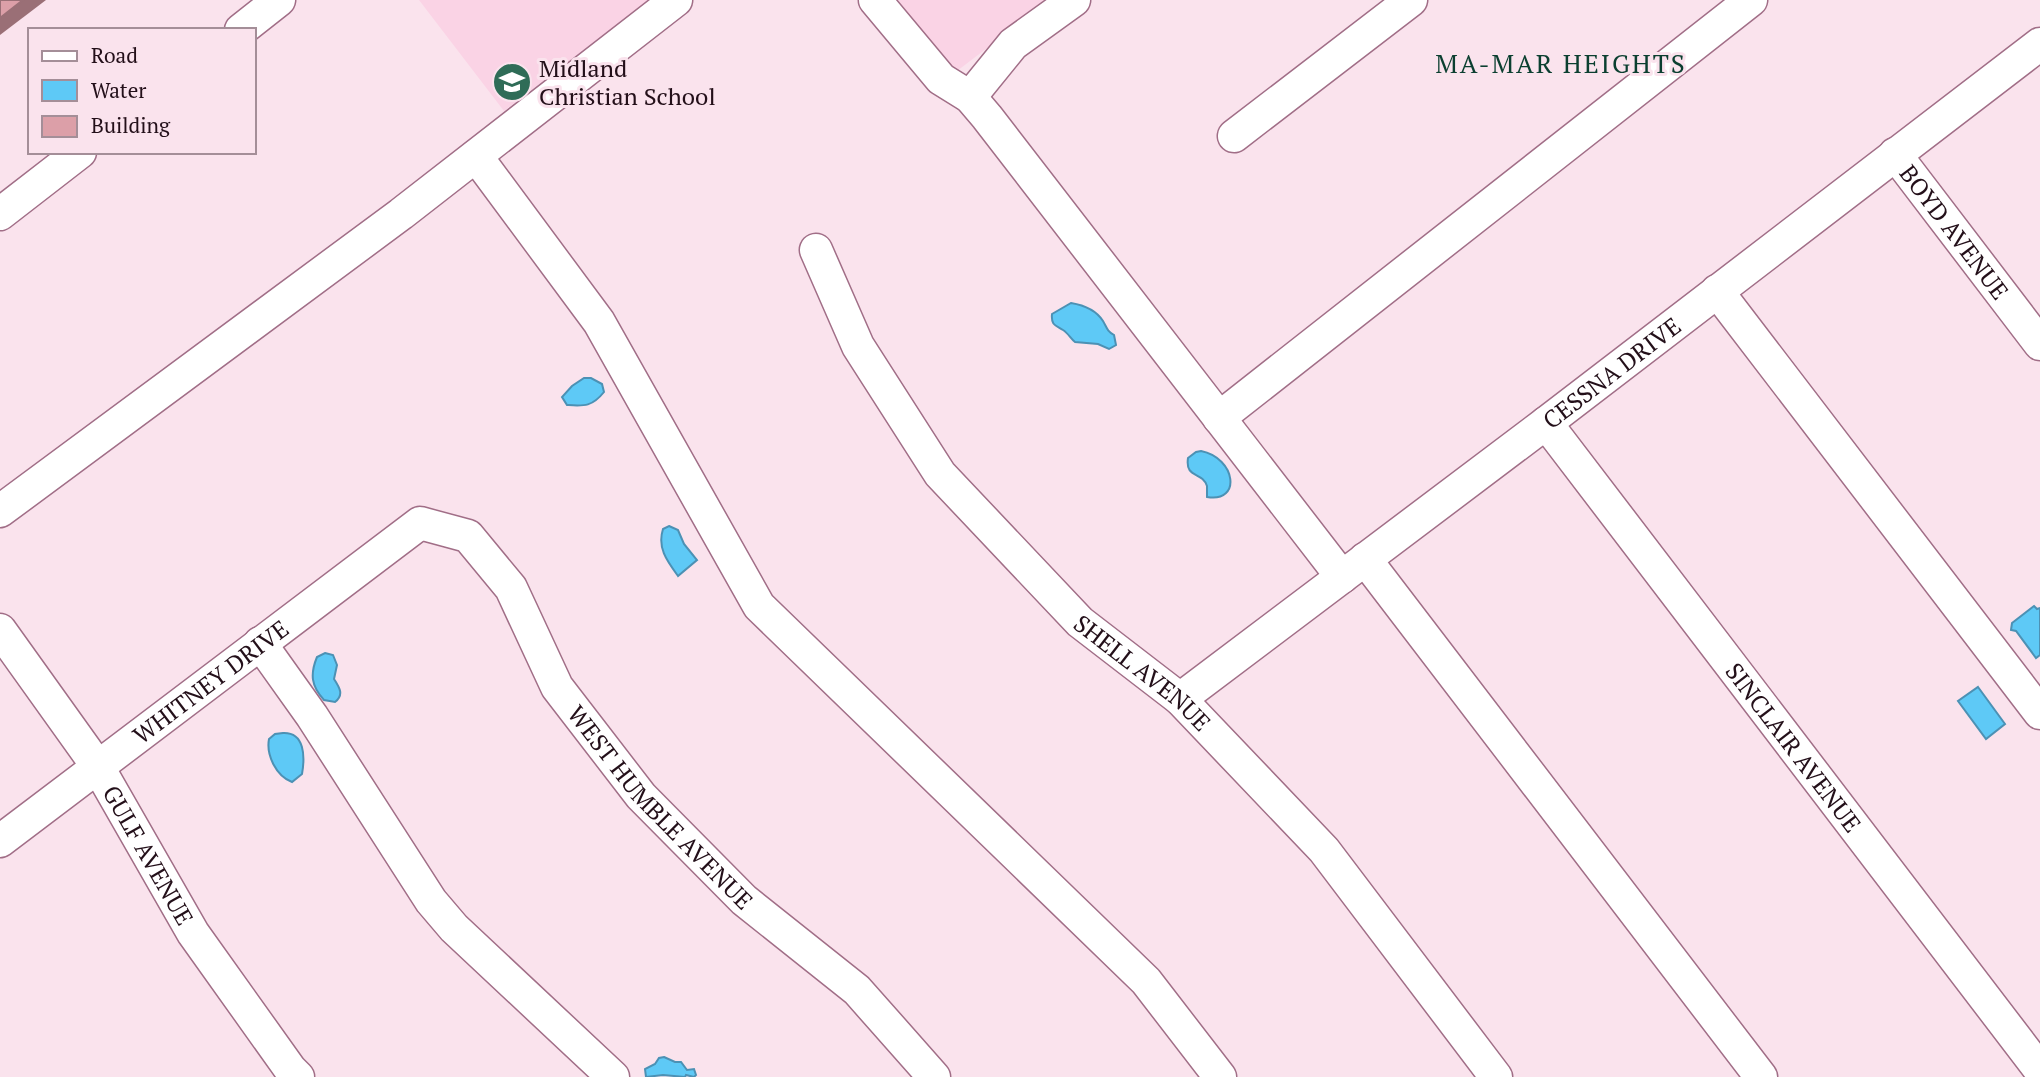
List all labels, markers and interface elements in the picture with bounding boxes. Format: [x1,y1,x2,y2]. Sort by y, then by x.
legend [28,28,256,154]
text: Road [91,41,138,69]
district label: MA-MAR HEIGHTS [1435,46,1687,80]
place label: Midland Christian School [539,52,716,112]
school or university icon: Midland Christian School [491,61,533,103]
text: Water [91,76,146,104]
text: Building [91,111,171,139]
street label: BOYD AVENUE [1893,158,2016,306]
street label: CESSNA DRIVE [1536,310,1687,436]
street label: SHELL AVENUE [1067,607,1218,738]
street label: WHITNEY DRIVE [126,612,295,751]
street label: SINCLAIR AVENUE [1719,656,1869,839]
street label: WEST HUMBLE AVENUE [561,699,760,916]
street label: GULF AVENUE [96,779,201,931]

